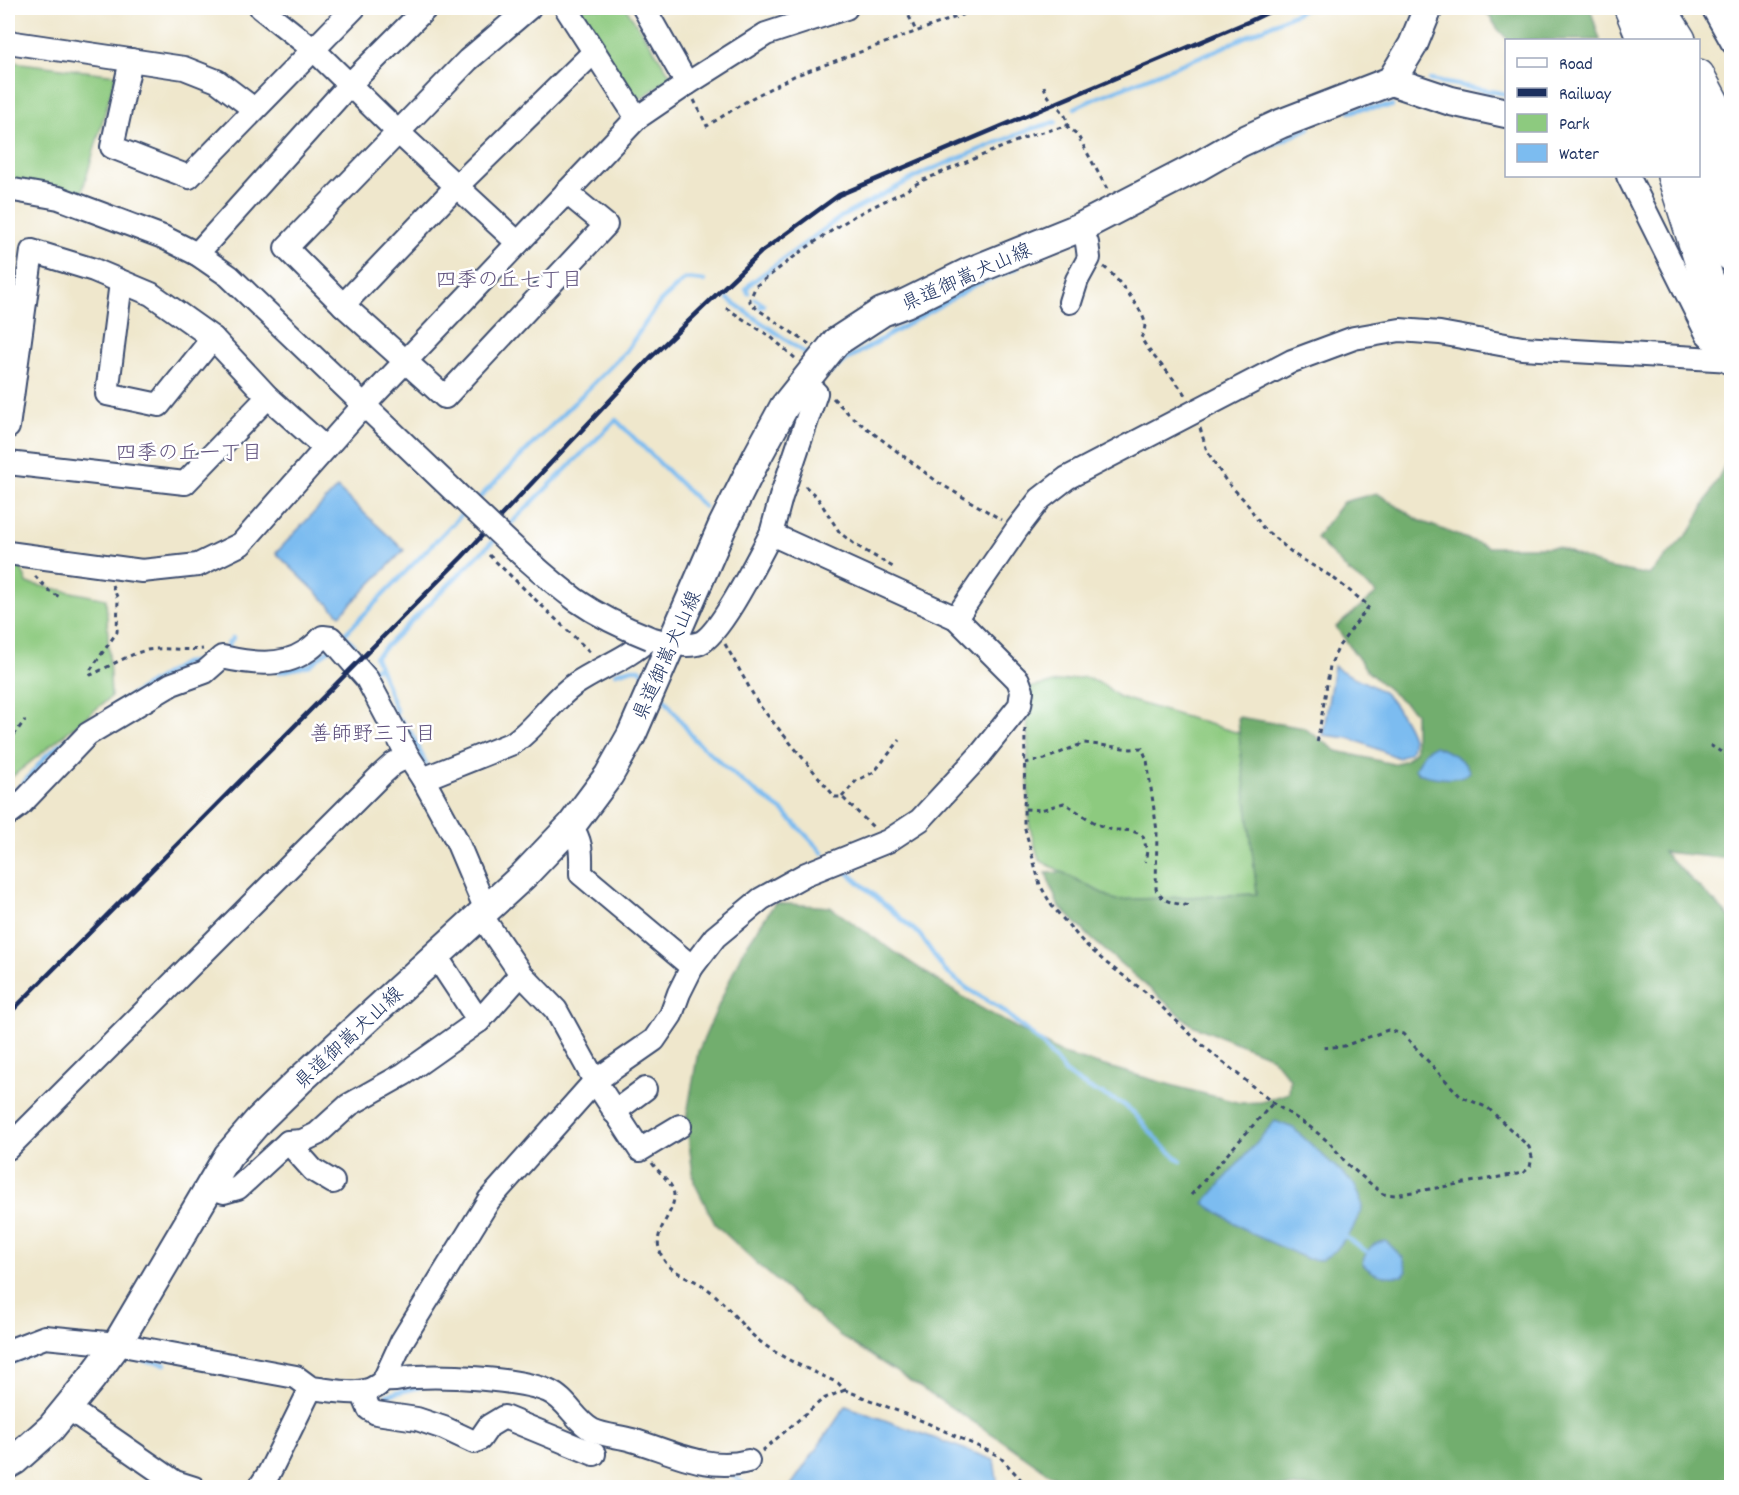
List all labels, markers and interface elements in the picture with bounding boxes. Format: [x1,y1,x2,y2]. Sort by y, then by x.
legend [1505,39,1700,177]
text: Road [1559,53,1593,78]
text: Railway [1559,83,1612,108]
text: Park [1559,113,1590,138]
text: Water [1559,143,1599,168]
street label: 県道御嵩犬山線 [898,237,1037,320]
district label: 四季の丘七丁目 [436,267,583,297]
district label: 四季の丘一丁目 [116,440,263,470]
street label: 県道御嵩犬山線 [627,587,710,726]
district label: 善師野三丁目 [310,721,436,751]
street label: 県道御嵩犬山線 [289,981,411,1097]

